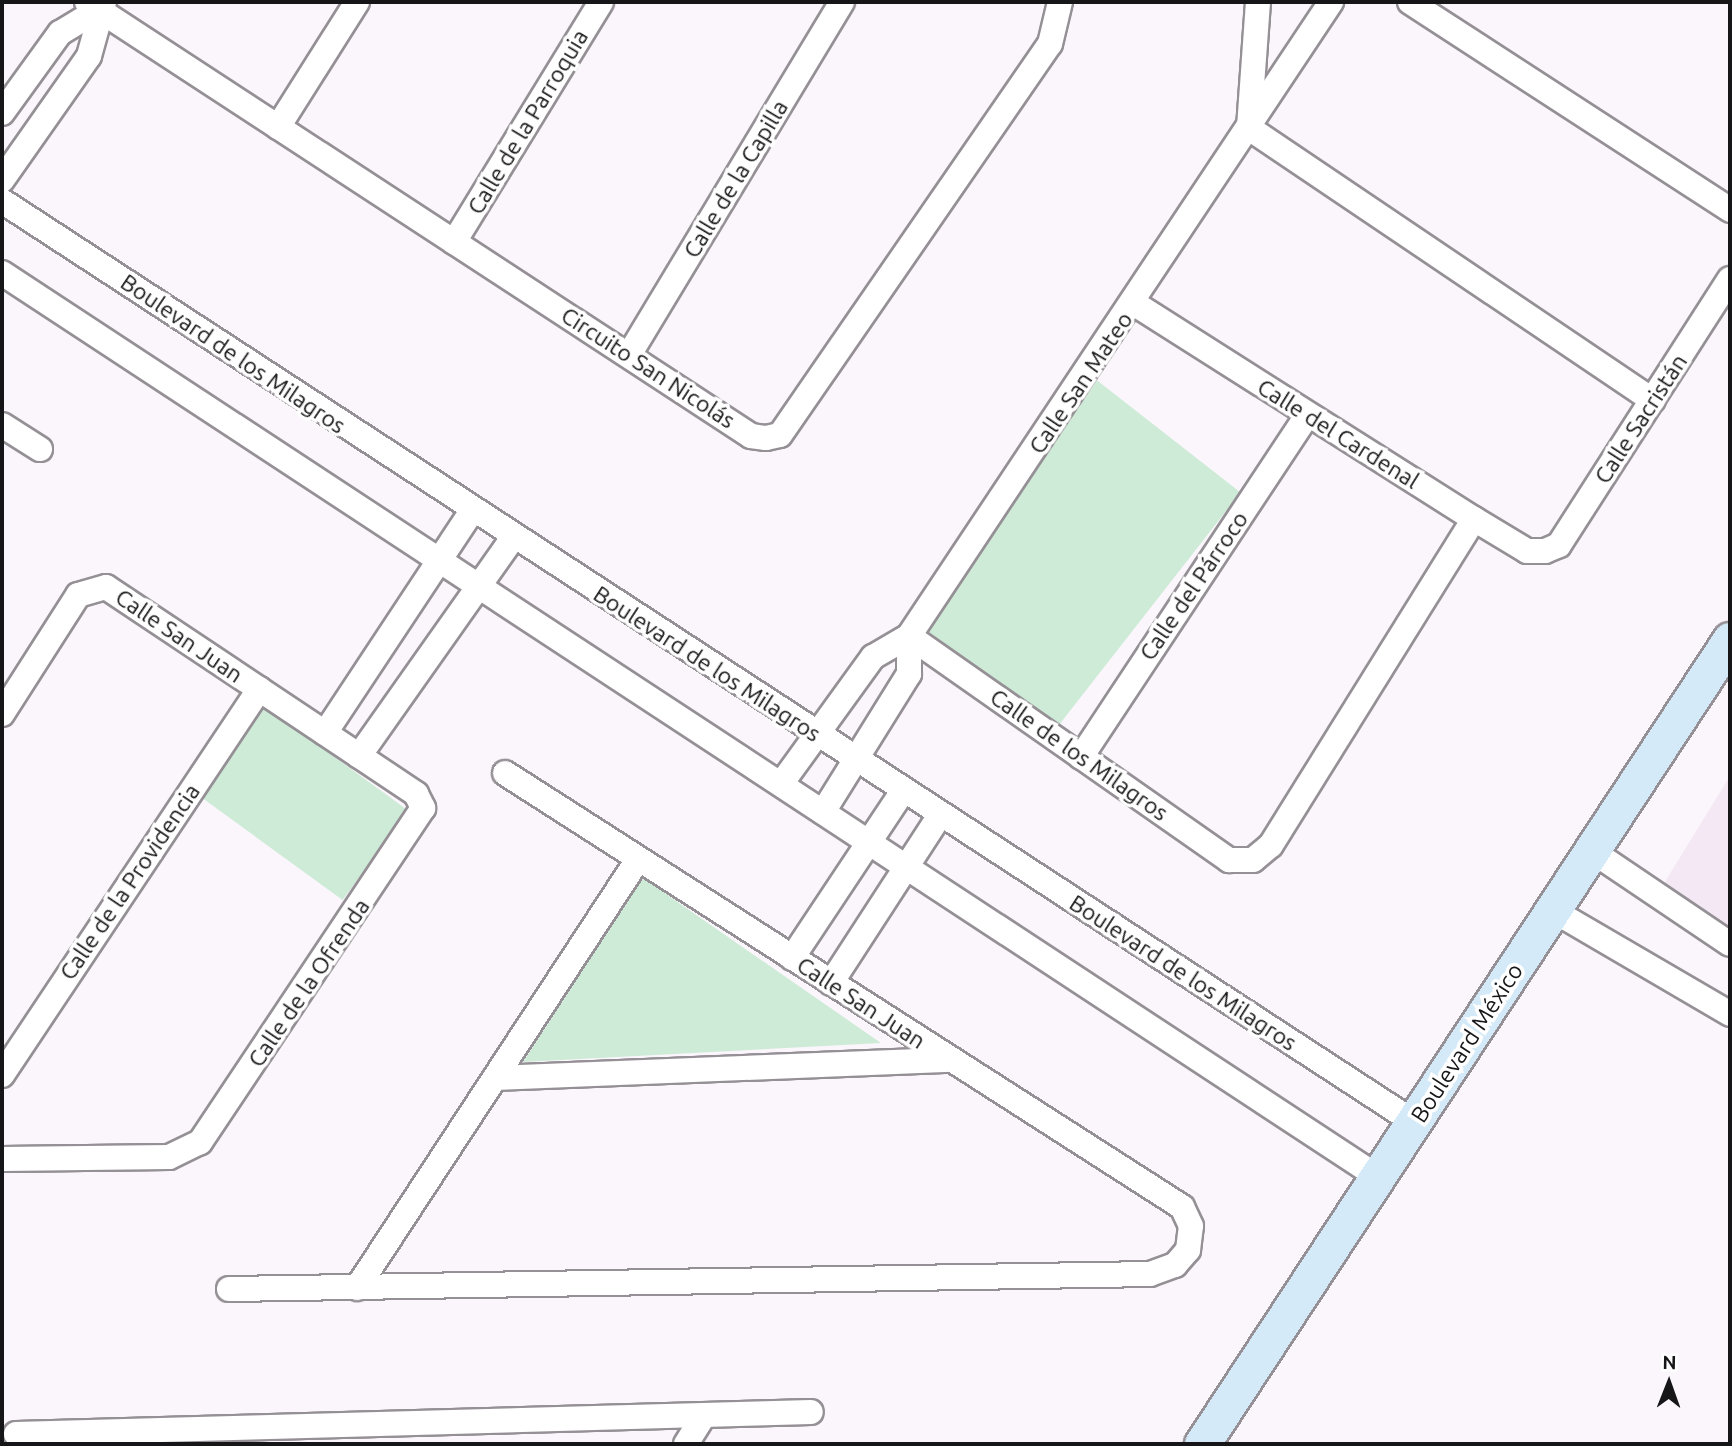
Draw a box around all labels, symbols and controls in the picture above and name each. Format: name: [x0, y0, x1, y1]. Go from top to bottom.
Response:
street label: Calle de la Parroquia: [462, 25, 594, 219]
street label: Calle de la Capilla: [678, 95, 794, 263]
street label: Boulevard de los Milagros: [115, 268, 351, 440]
street label: Circuito San Nicolás: [556, 301, 740, 435]
street label: Calle San Mateo: [1023, 307, 1139, 459]
street label: Calle Sacristán: [1589, 349, 1693, 489]
street label: Calle del Cardenal: [1252, 373, 1424, 495]
street label: Calle del Párroco: [1134, 506, 1254, 666]
street label: Boulevard de los Milagros: [588, 580, 826, 748]
street label: Calle San Juan: [110, 583, 248, 689]
street label: Calle de los Milagros: [985, 683, 1173, 827]
street label: Calle de la Providencia: [54, 779, 206, 985]
street label: Boulevard de los Milagros: [1064, 889, 1302, 1057]
street label: Calle de la Ofrenda: [242, 894, 376, 1072]
street label: Calle San Juan: [792, 951, 930, 1055]
street label: Boulevard México: [1405, 958, 1529, 1128]
north arrow: [1634, 1348, 1704, 1418]
text: N: [1662, 1351, 1677, 1373]

